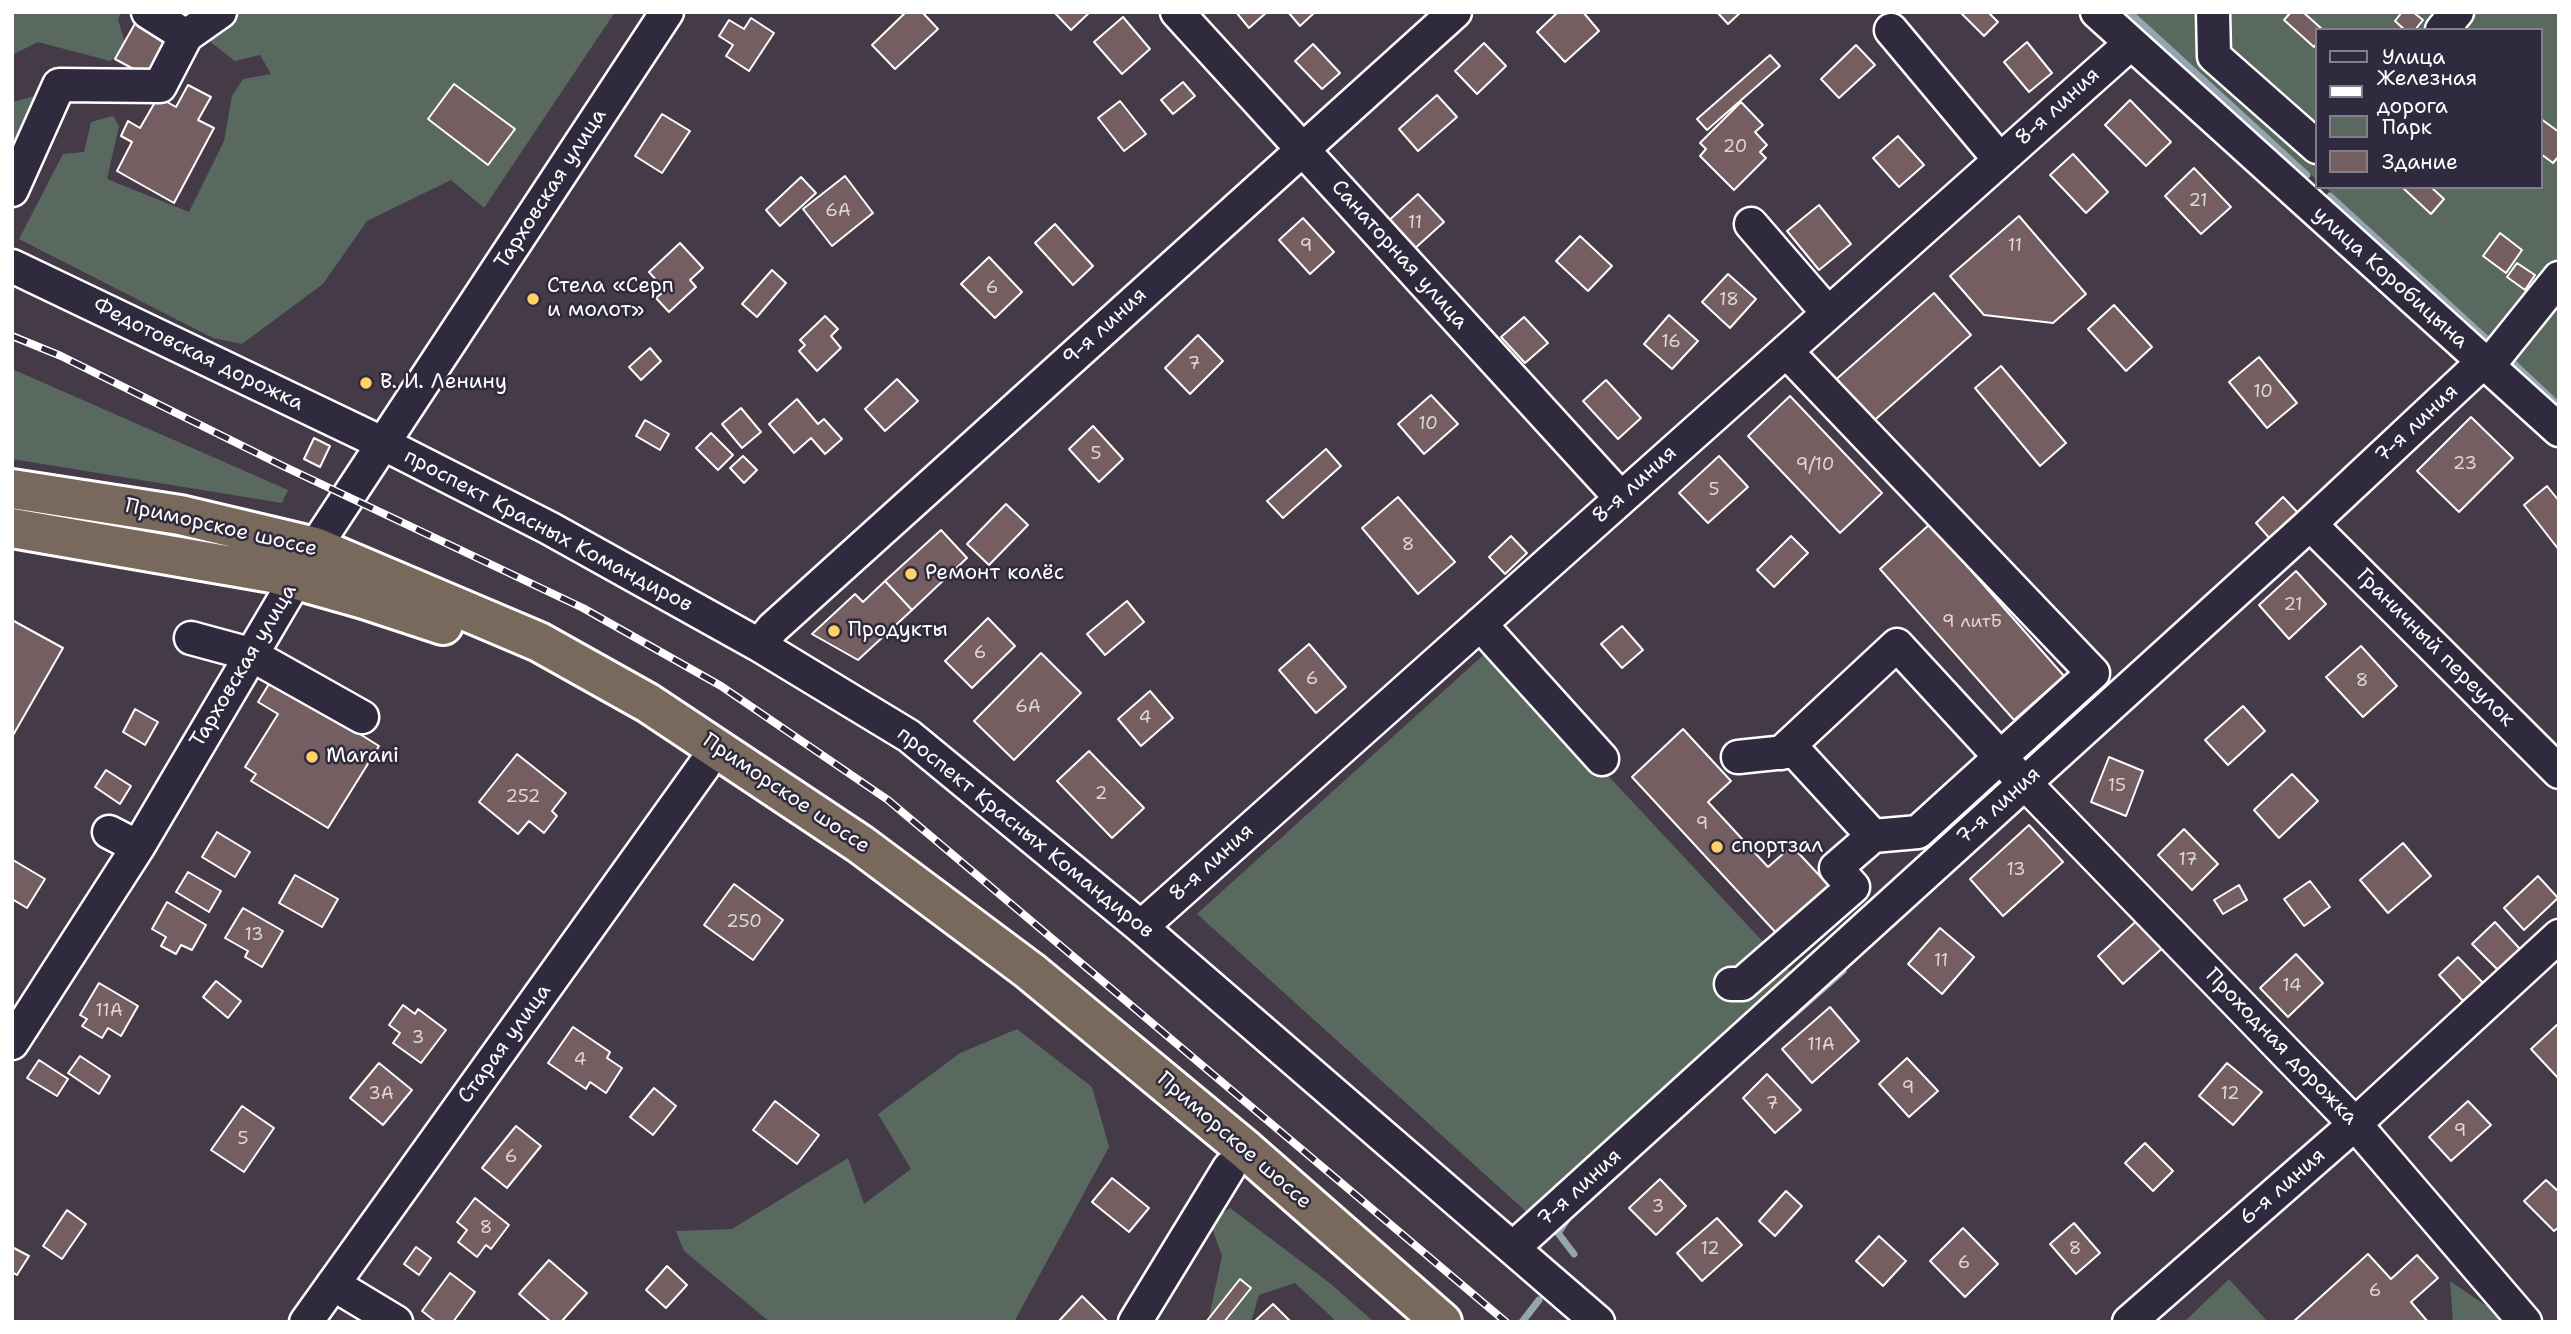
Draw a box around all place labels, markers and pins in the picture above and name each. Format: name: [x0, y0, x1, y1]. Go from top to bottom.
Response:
place label: Стела «Серп и молот»: [547, 274, 674, 324]
marker: Стела «Серп и молот»: [525, 291, 541, 307]
place label: В. И. Ленину: [380, 370, 507, 396]
marker: В. И. Ленину: [358, 375, 374, 391]
place label: Ремонт колёс: [925, 561, 1064, 587]
marker: Ремонт колёс: [903, 566, 919, 582]
place label: Продукты: [848, 618, 948, 644]
marker: Продукты: [826, 623, 842, 639]
place label: Marani: [326, 744, 399, 770]
marker: Marani: [304, 749, 320, 765]
place label: спортзал: [1731, 834, 1823, 860]
marker: спортзал: [1709, 839, 1725, 855]

